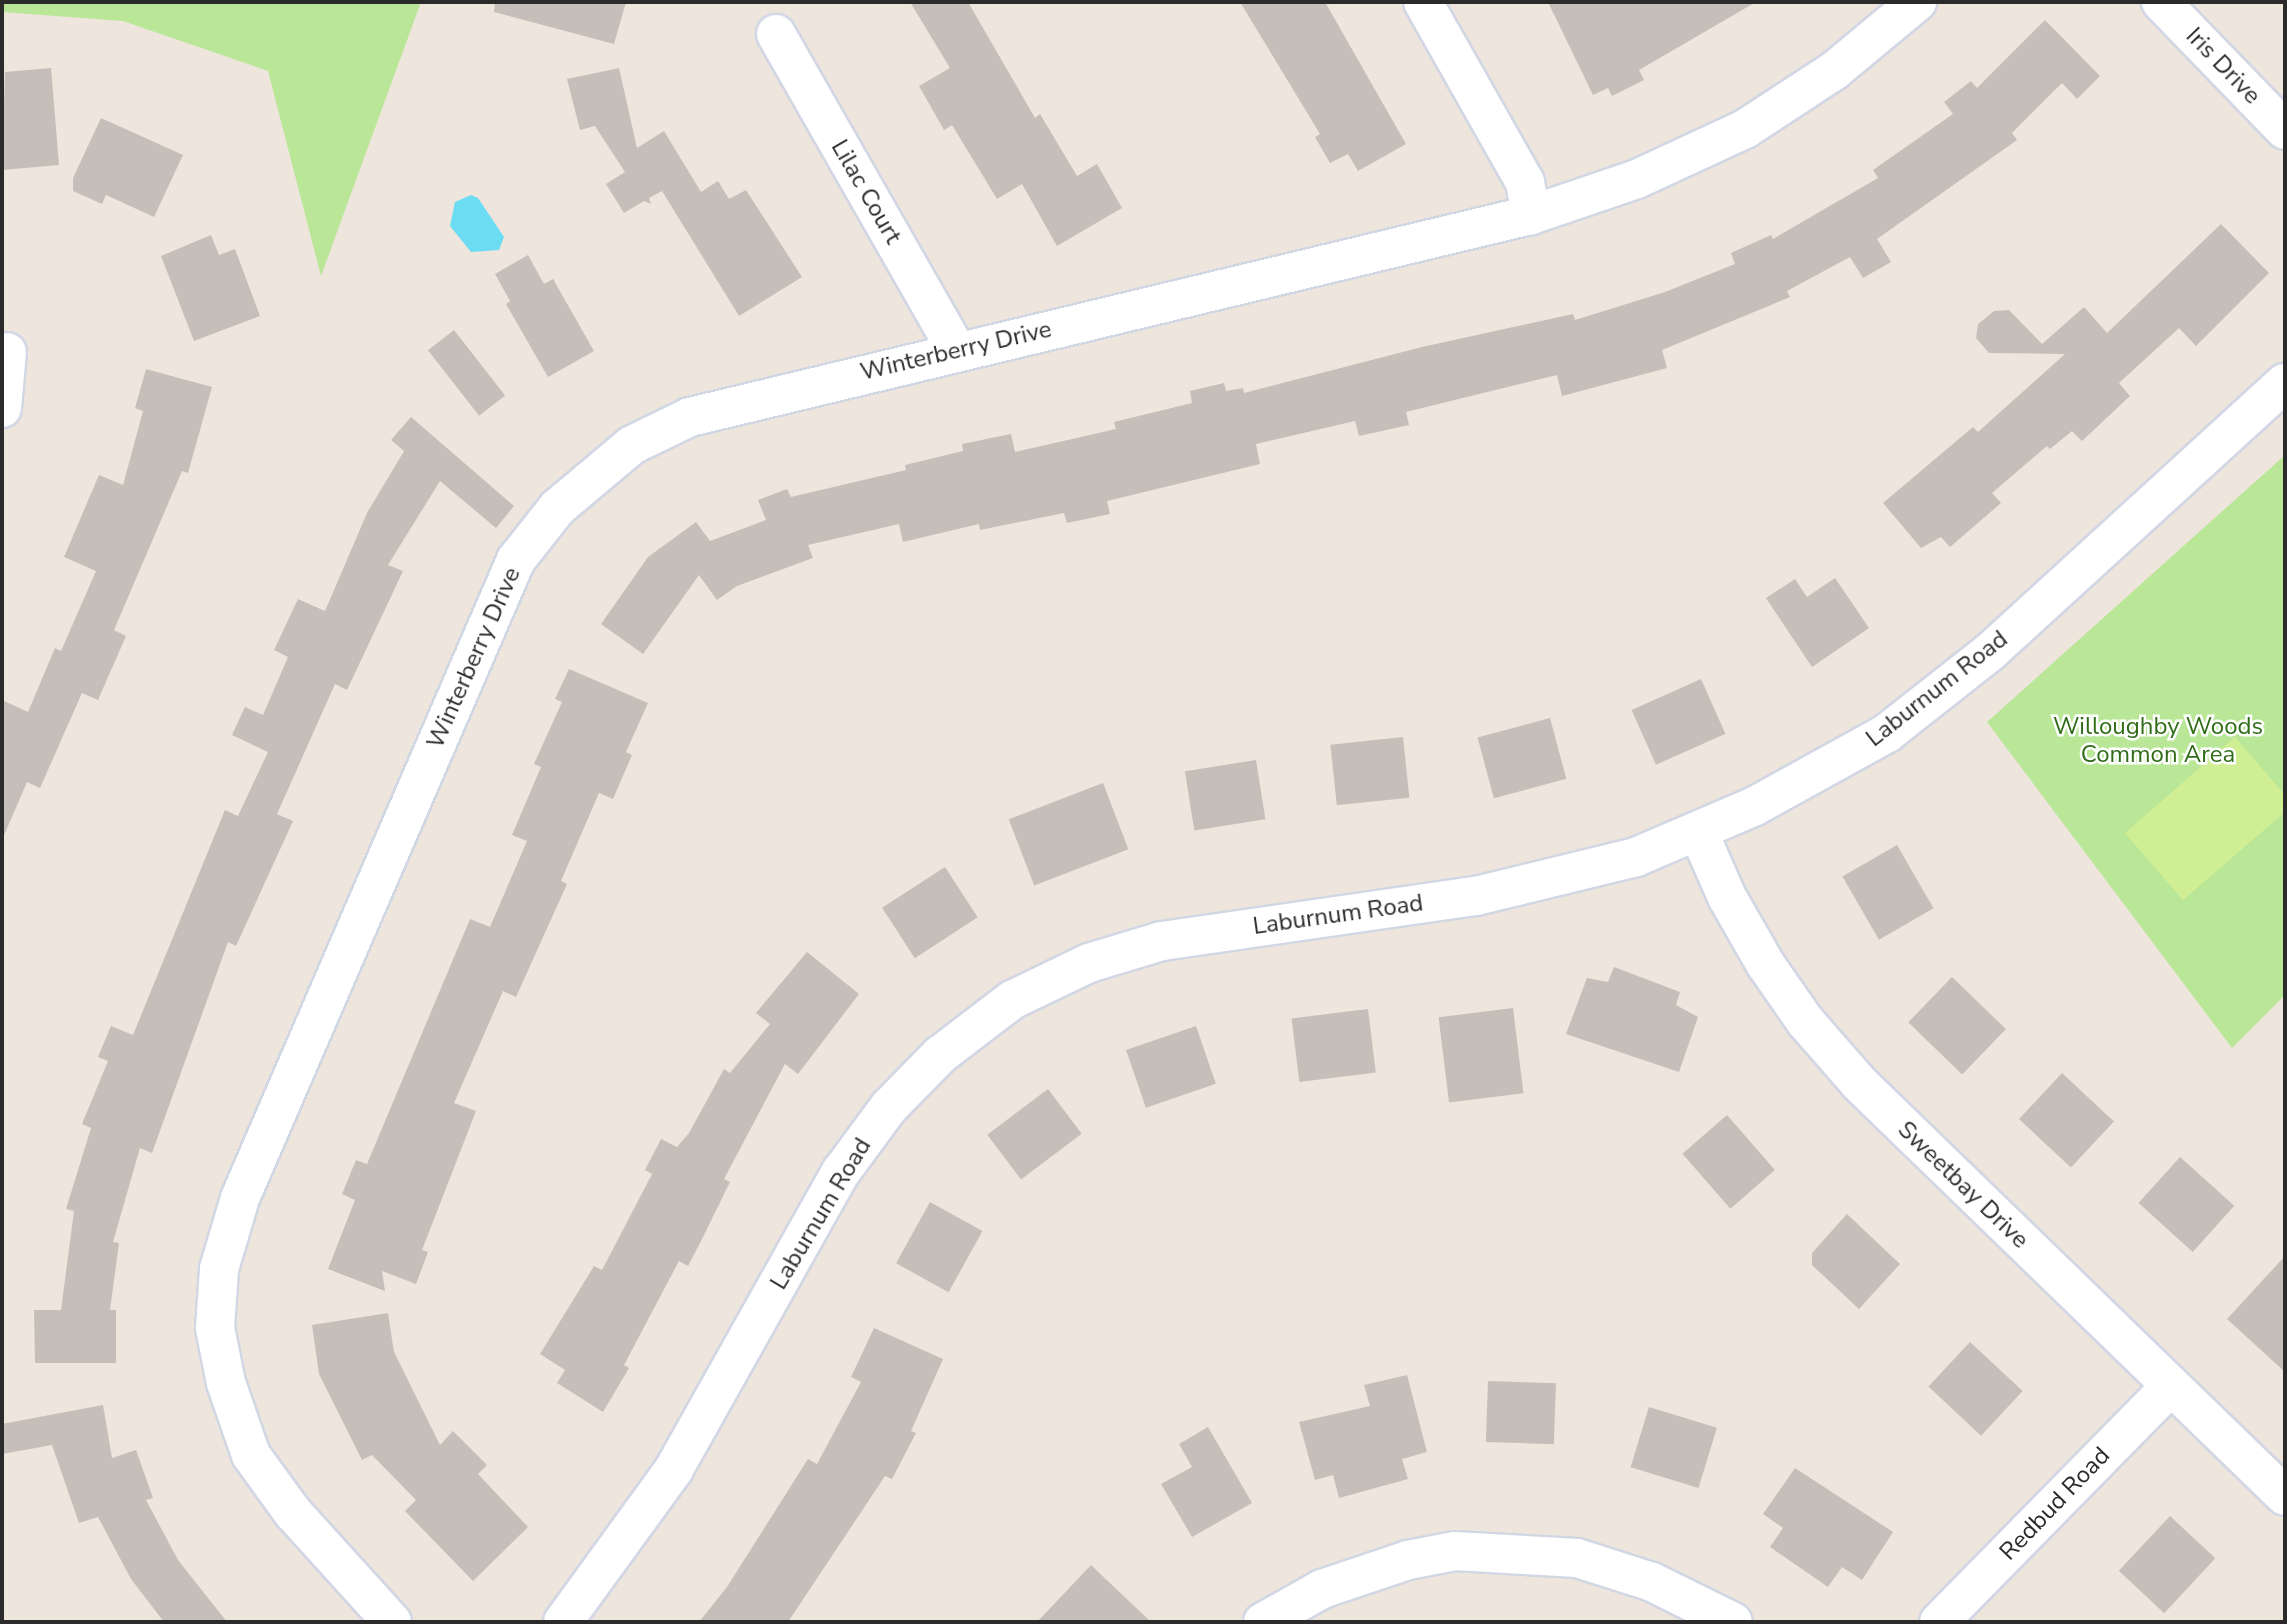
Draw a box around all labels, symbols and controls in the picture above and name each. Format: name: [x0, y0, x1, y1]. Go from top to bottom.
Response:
street label: Iris Drive: [2180, 22, 2266, 110]
street label: Lilac Court: [825, 135, 907, 249]
street label: Winterberry Drive: [858, 315, 1054, 387]
street label: Winterberry Drive: [421, 563, 527, 753]
street label: Laburnum Road: [1861, 625, 2013, 753]
park label: Willoughby Woods Common Area: [2053, 713, 2263, 769]
street label: Laburnum Road: [1251, 889, 1425, 941]
street label: Sweetbay Drive: [1892, 1115, 2034, 1255]
street label: Laburnum Road: [765, 1133, 877, 1295]
street label: Redbud Road: [1994, 1441, 2116, 1567]

